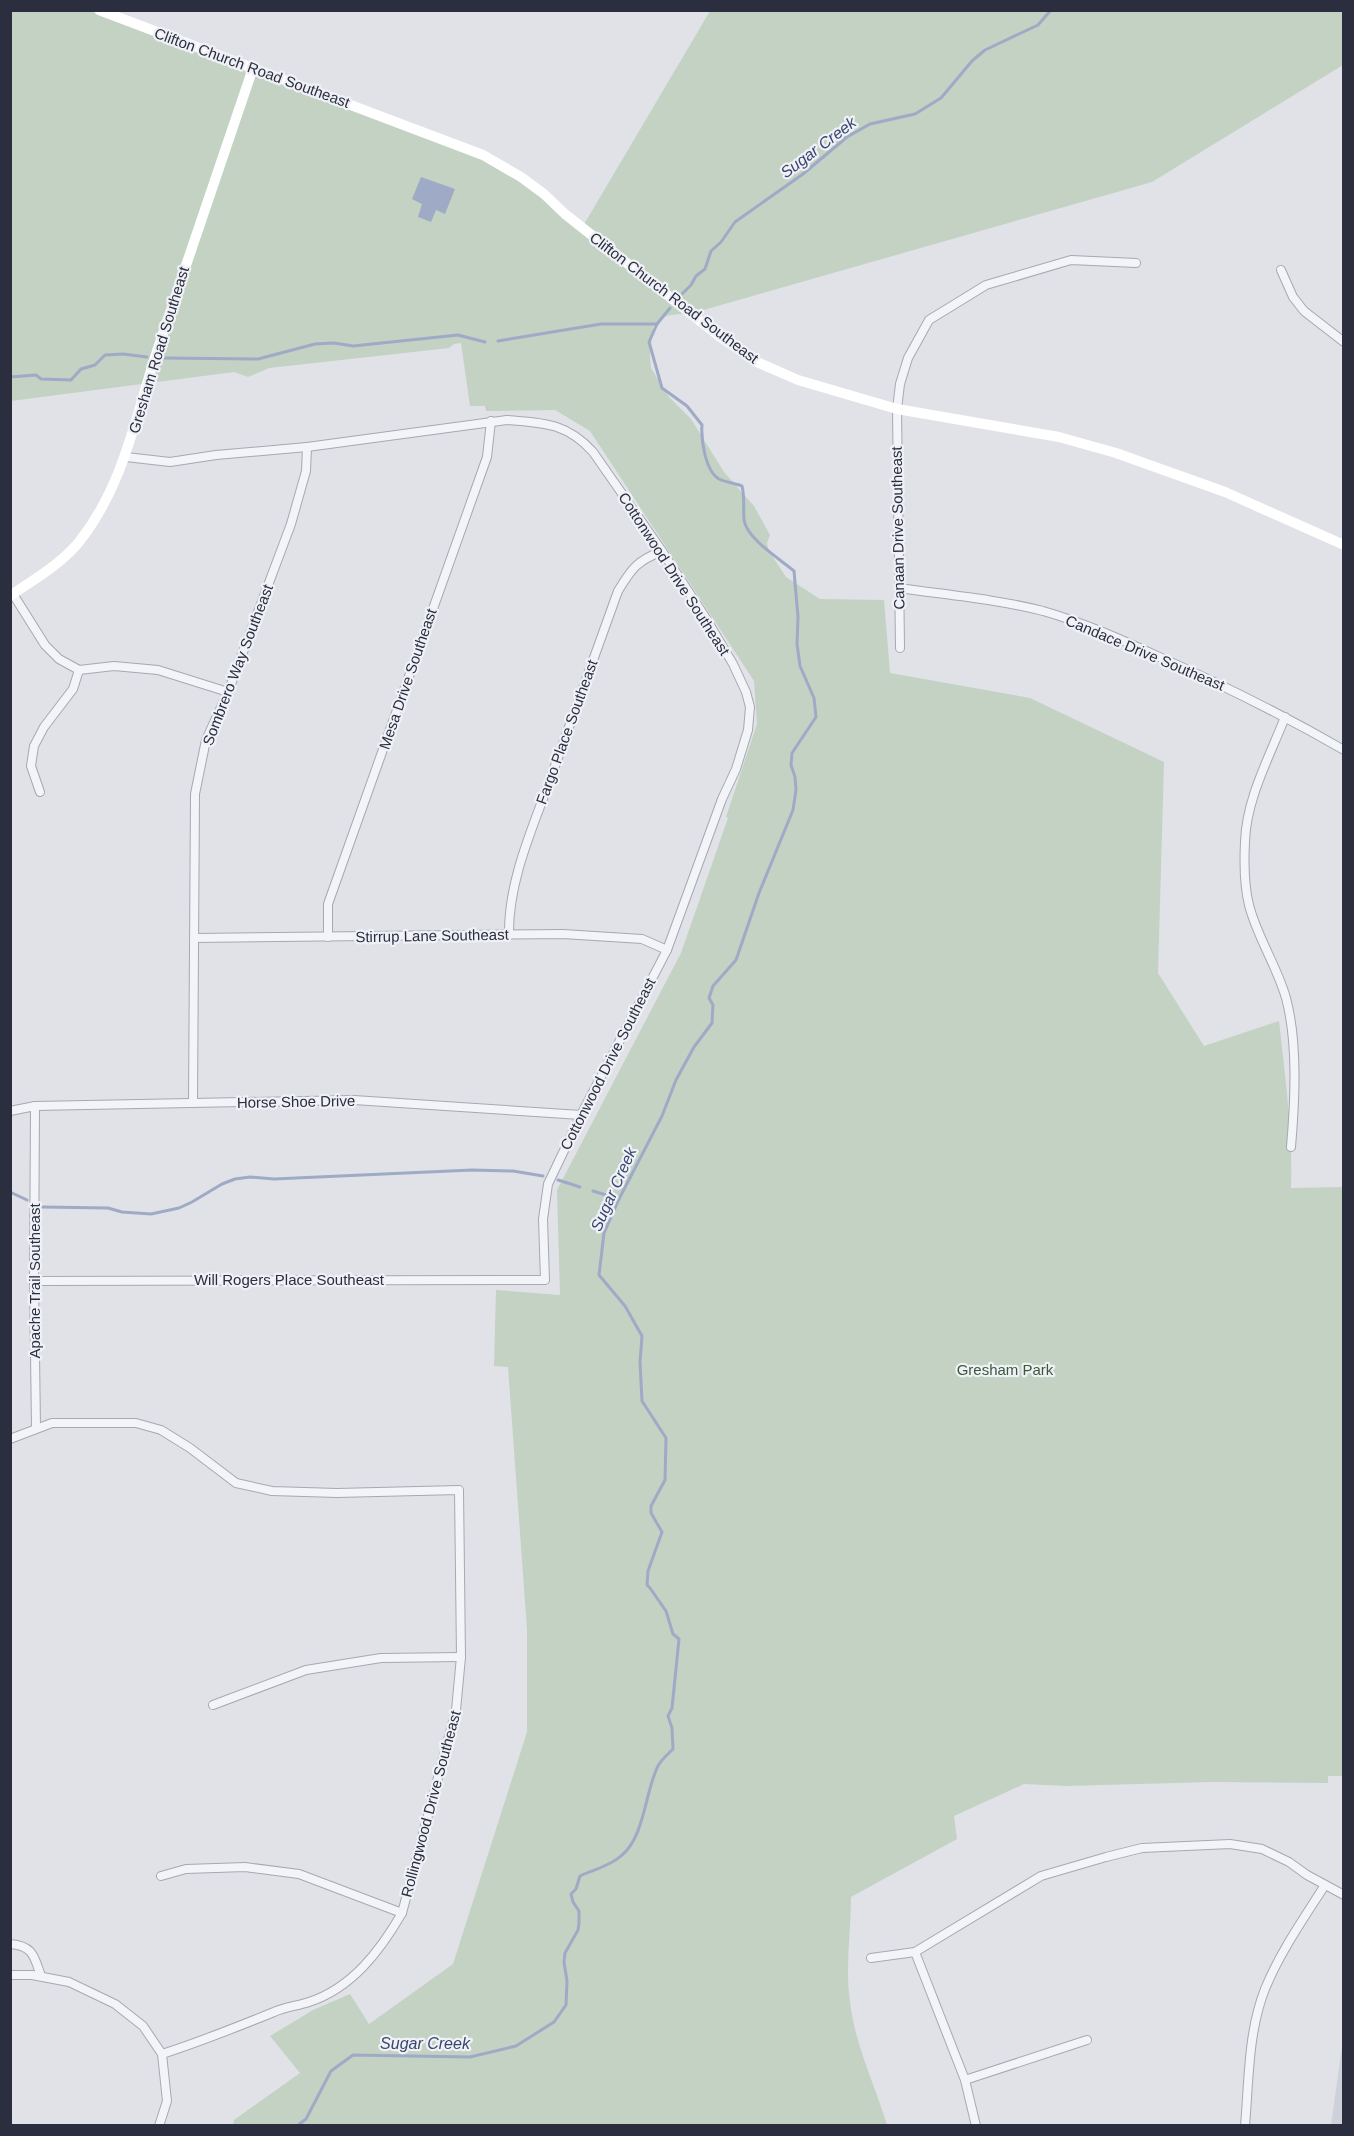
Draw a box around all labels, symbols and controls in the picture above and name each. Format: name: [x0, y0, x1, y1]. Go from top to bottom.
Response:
street label: Clifton Church Road Southeast: [152, 24, 353, 111]
water label: Sugar Creek: [777, 113, 860, 181]
street label: Clifton Church Road Southeast: [587, 229, 763, 367]
street label: Gresham Road Southeast: [125, 264, 192, 435]
street label: Canaan Drive Southeast: [888, 445, 907, 610]
street label: Cottonwood Drive Southeast: [615, 489, 734, 659]
street label: Sombrero Way Southeast: [199, 581, 276, 748]
street label: Mesa Drive Southeast: [375, 606, 440, 751]
street label: Candace Drive Southeast: [1063, 611, 1228, 694]
street label: Fargo Place Southeast: [532, 656, 601, 806]
street label: Stirrup Lane Southeast: [355, 926, 510, 945]
street label: Cottonwood Drive Southeast: [557, 974, 659, 1153]
street label: Horse Shoe Drive: [237, 1092, 355, 1111]
water label: Sugar Creek: [587, 1144, 640, 1234]
street label: Apache Trail Southeast: [26, 1203, 43, 1359]
street label: Will Rogers Place Southeast: [194, 1271, 385, 1288]
park label: Gresham Park: [957, 1361, 1054, 1378]
street label: Rollingwood Drive Southeast: [397, 1708, 464, 1899]
water label: Sugar Creek: [380, 2035, 471, 2052]

